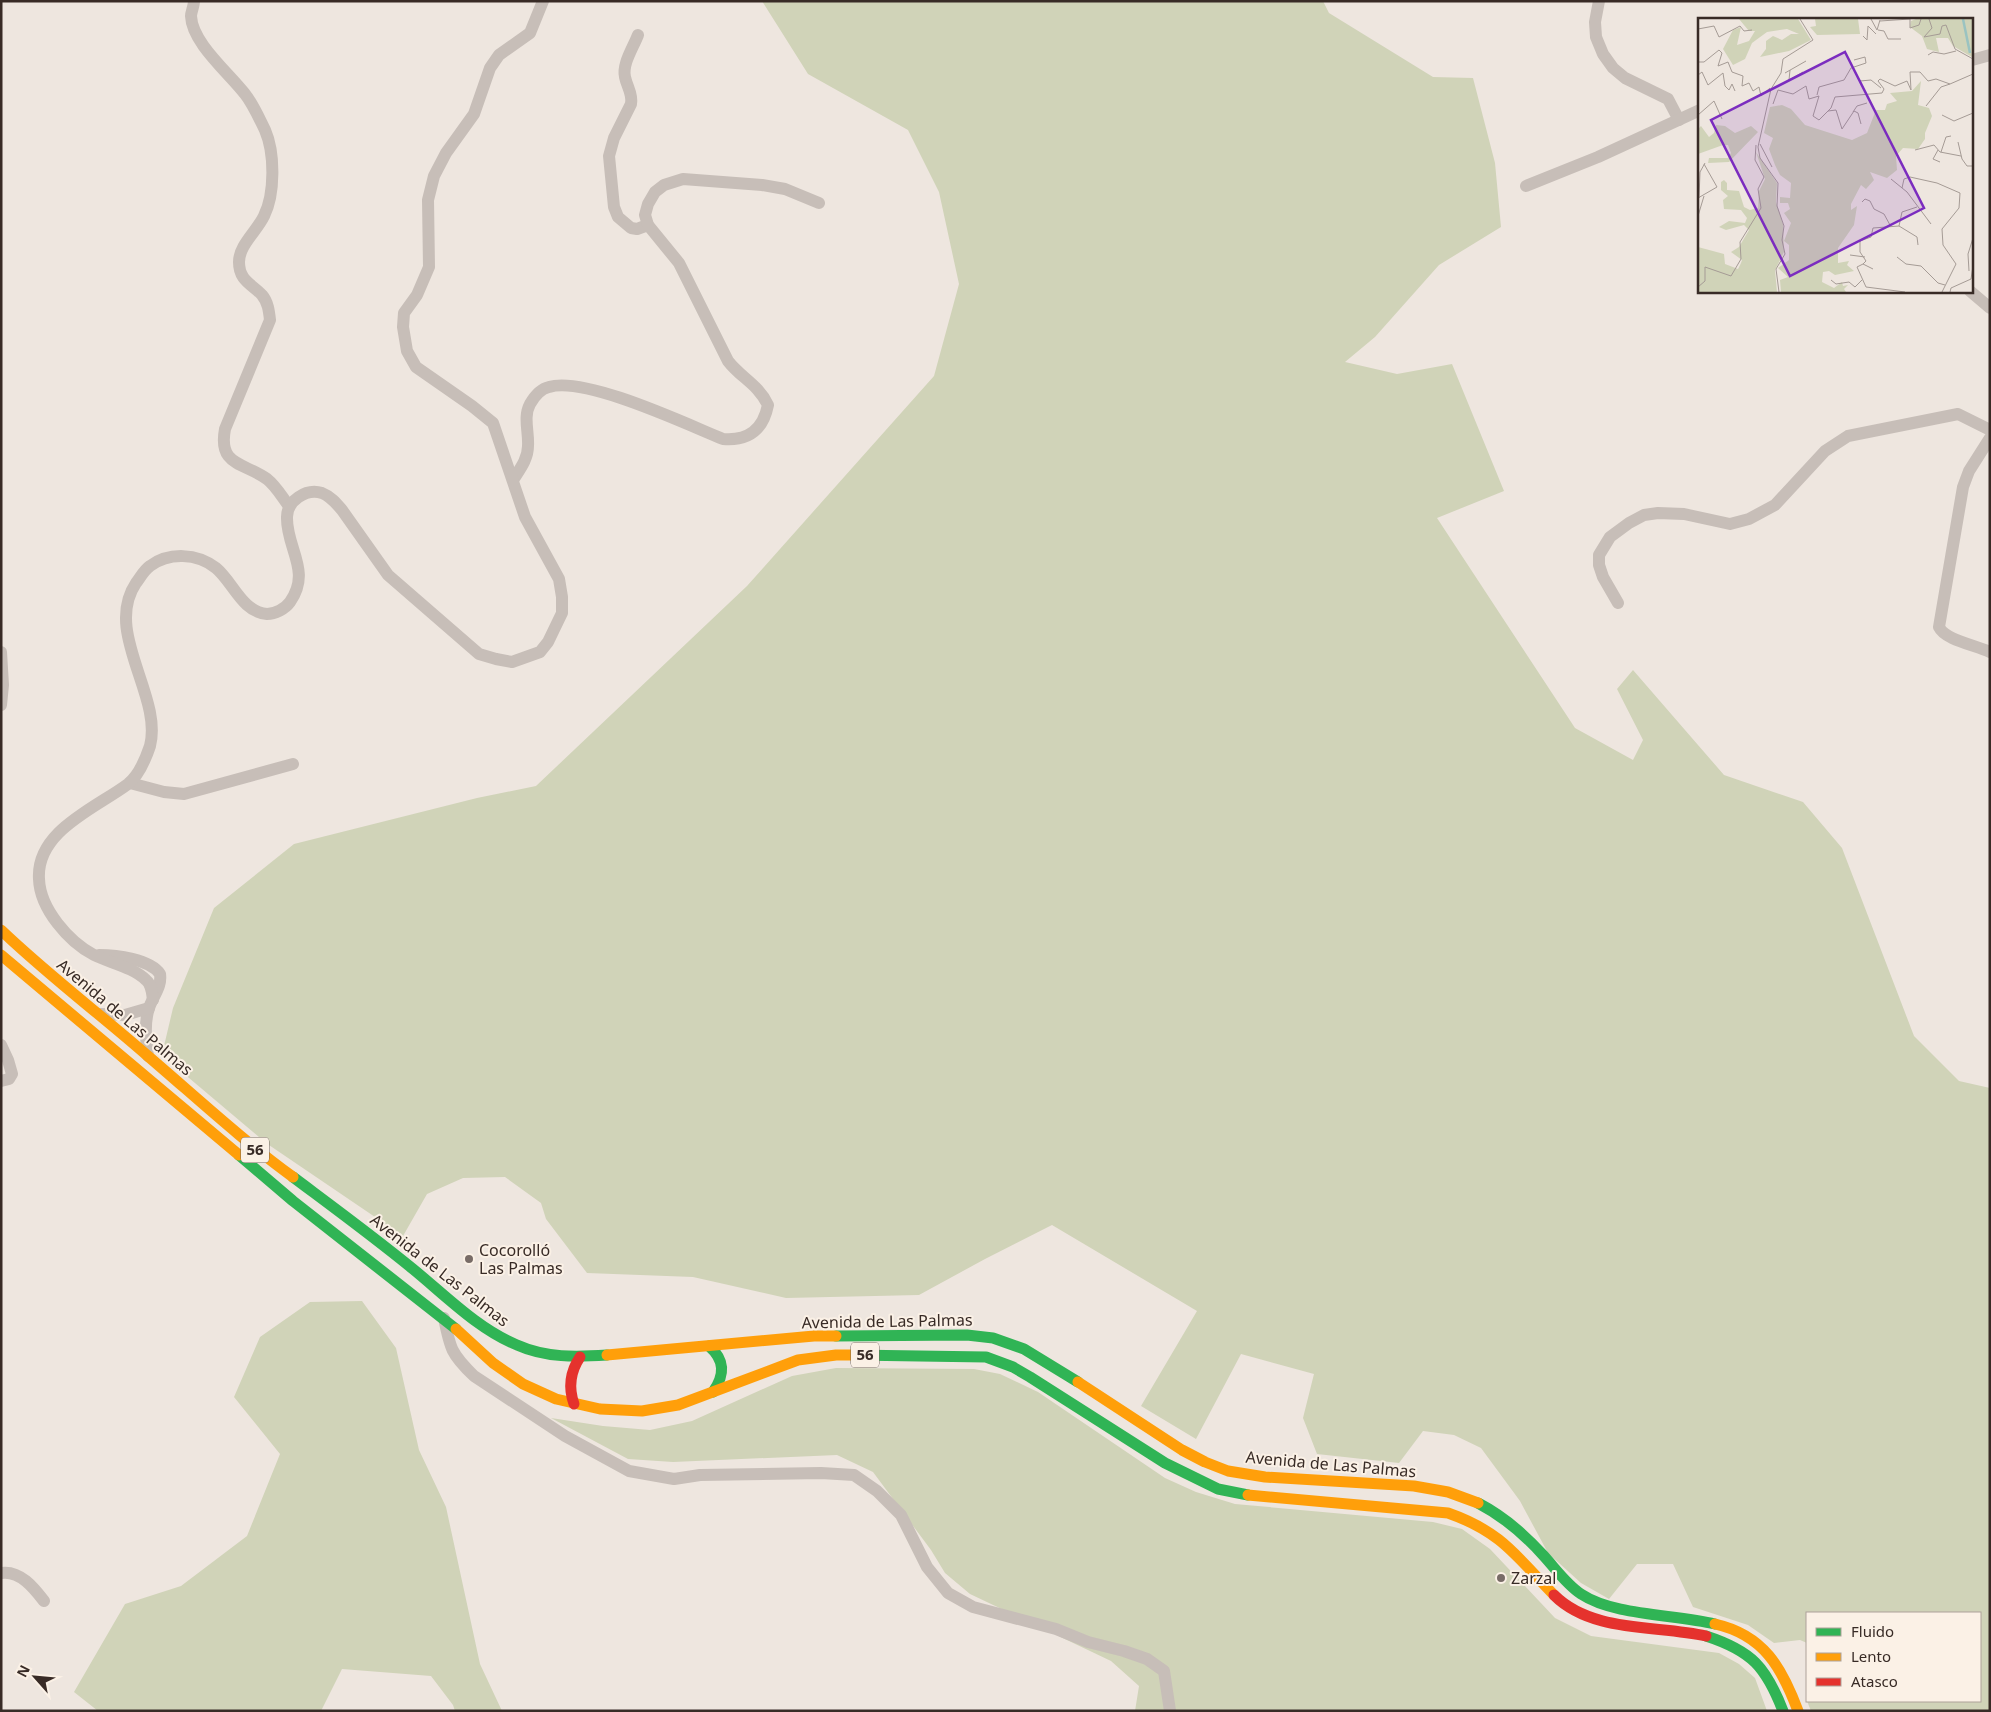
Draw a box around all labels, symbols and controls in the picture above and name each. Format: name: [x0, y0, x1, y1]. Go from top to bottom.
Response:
inset map: [1698, 18, 1974, 292]
street label: Avenida de Las Palmas: [52, 954, 198, 1080]
road number: 56: [241, 1138, 269, 1162]
street label: Avenida de Las Palmas: [366, 1209, 514, 1331]
place label: Cocorolló Las Palmas: [479, 1239, 563, 1279]
marker: Cocorolló Las Palmas: [463, 1253, 475, 1265]
street label: Avenida de Las Palmas: [801, 1309, 973, 1333]
road number: 56: [851, 1342, 879, 1368]
street label: Avenida de Las Palmas: [1245, 1446, 1417, 1482]
place label: Zarzal: [1511, 1567, 1556, 1589]
marker: Zarzal: [1495, 1572, 1507, 1584]
legend: [1806, 1612, 1981, 1702]
text: Fluido: [1851, 1621, 1894, 1641]
text: Lento: [1851, 1646, 1891, 1666]
north arrow: [10, 1652, 60, 1702]
text: N: [12, 1661, 34, 1680]
text: Atasco: [1851, 1671, 1898, 1691]

